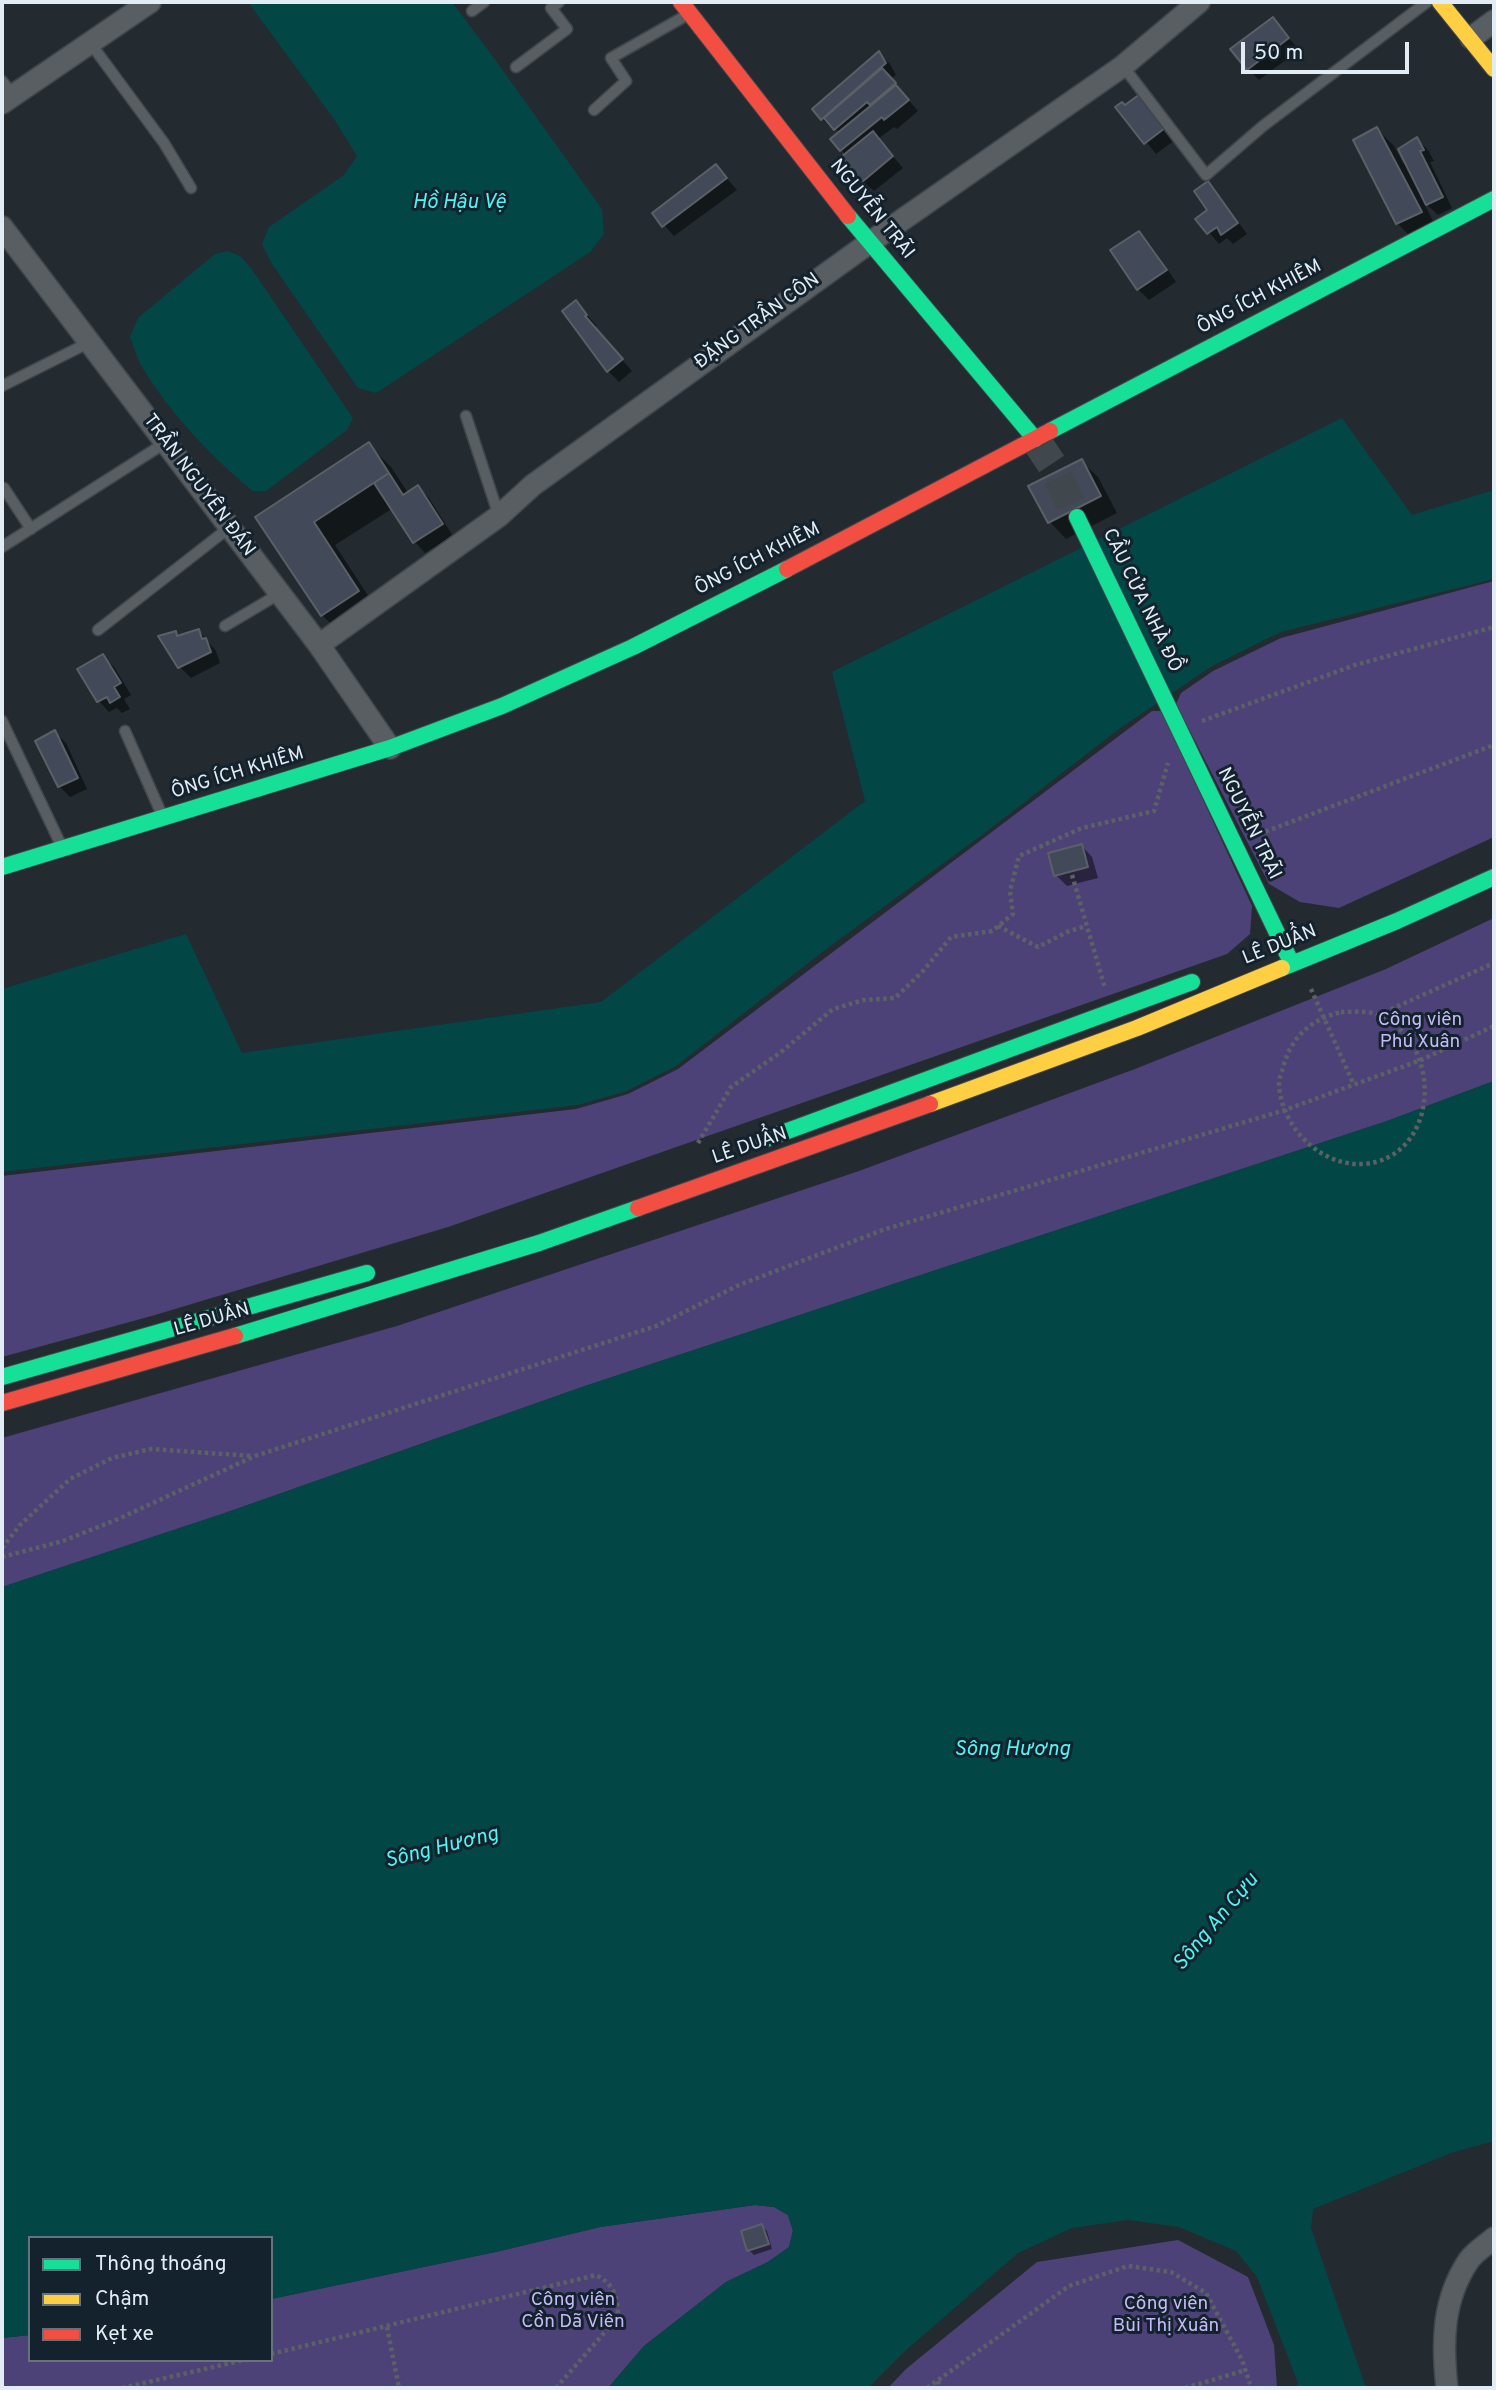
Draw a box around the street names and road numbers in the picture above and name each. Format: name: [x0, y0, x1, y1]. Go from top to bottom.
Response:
street label: NGUYỄN TRÃI: [824, 156, 918, 264]
street label: ÔNG ÍCH KHIÊM: [1194, 256, 1326, 340]
street label: ĐẶNG TRẦN CÔN: [691, 269, 825, 375]
street label: TRẦN NGUYÊN ĐÁN: [137, 410, 259, 562]
street label: ÔNG ÍCH KHIÊM: [692, 519, 824, 601]
street label: CẦU CỬA NHÀ ĐỒ: [1096, 525, 1186, 677]
street label: ÔNG ÍCH KHIÊM: [169, 743, 307, 805]
street label: NGUYỄN TRÃI: [1211, 764, 1285, 884]
street label: LÊ DUẨN: [1240, 921, 1320, 971]
street label: LÊ DUẨN: [710, 1124, 790, 1170]
street label: LÊ DUẨN: [171, 1299, 253, 1343]

